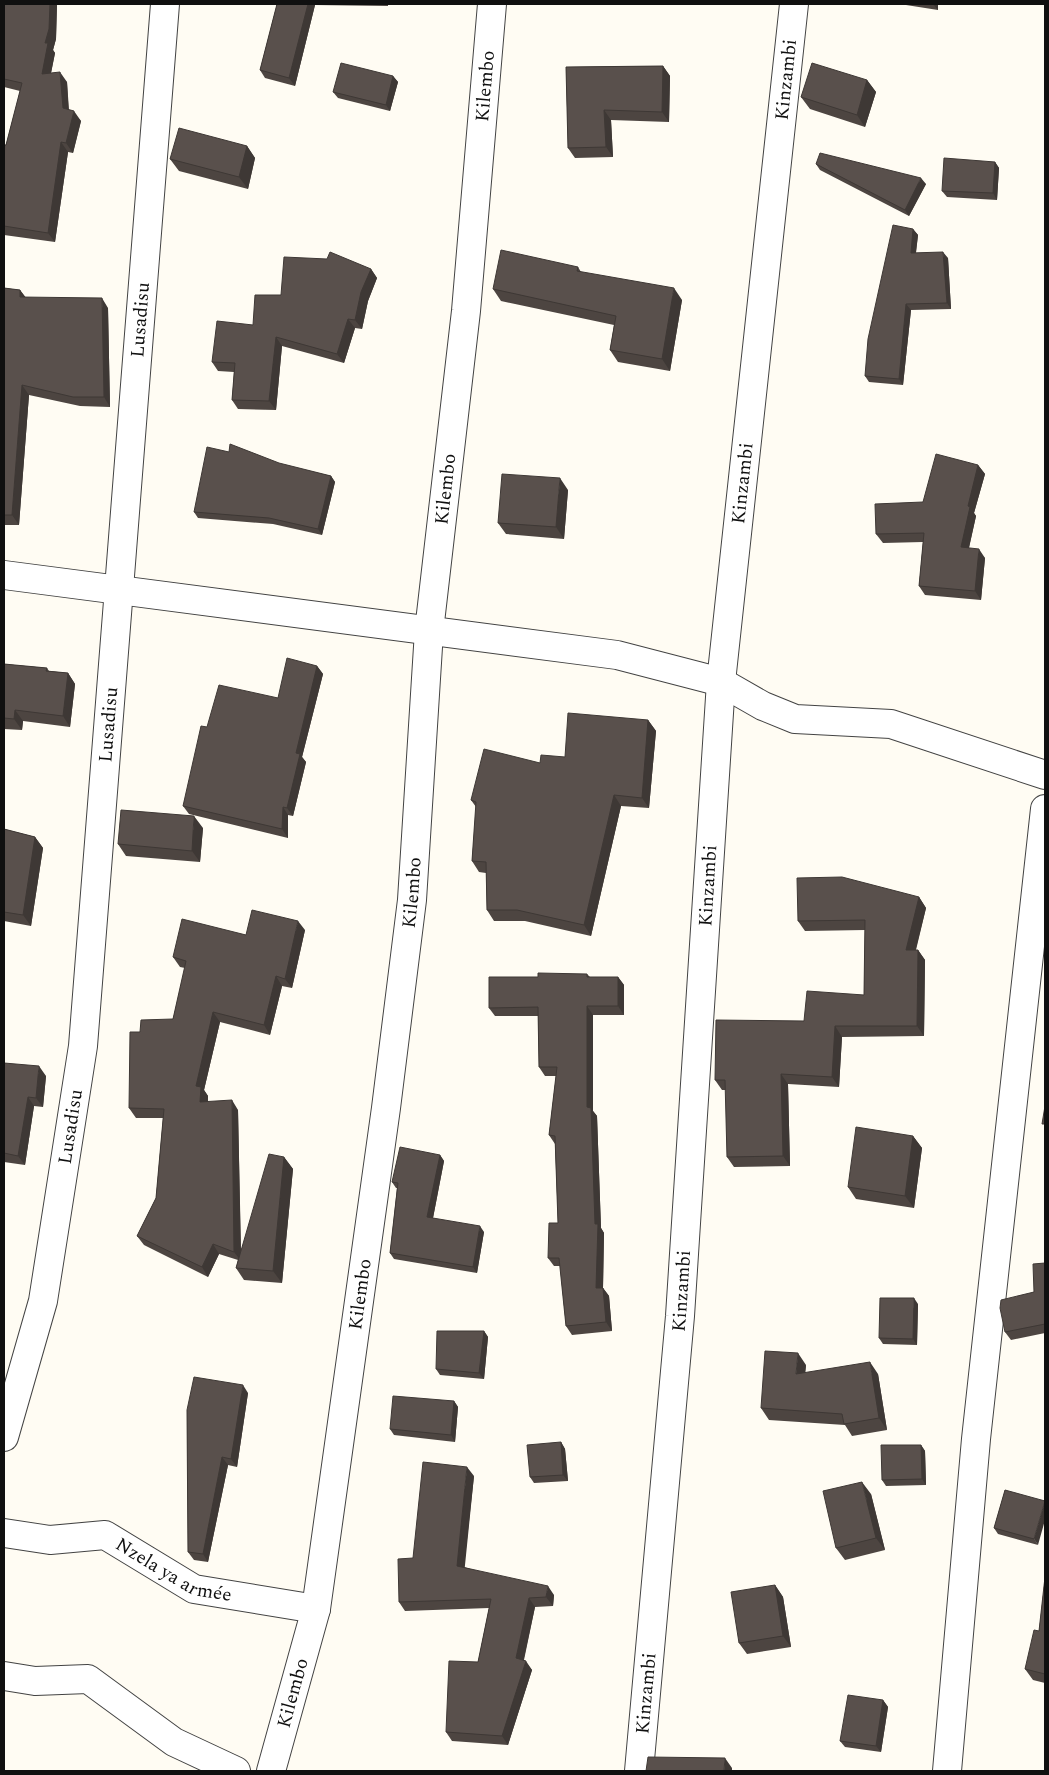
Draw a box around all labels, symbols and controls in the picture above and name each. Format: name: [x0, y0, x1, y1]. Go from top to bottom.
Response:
street label: Kinzambi: [767, 38, 805, 122]
street label: Kilembo: [468, 49, 503, 123]
street label: Lusadisu: [123, 281, 158, 359]
street label: Kinzambi: [724, 441, 761, 525]
street label: Kilembo: [427, 452, 464, 526]
street label: Lusadisu: [91, 685, 126, 763]
street label: Kinzambi: [691, 844, 725, 927]
street label: Kilembo: [394, 856, 429, 930]
street label: Lusadisu: [50, 1087, 91, 1166]
street label: Kinzambi: [664, 1249, 699, 1333]
street label: Kilembo: [341, 1257, 379, 1332]
street label: Nzela ya armée: [110, 1530, 234, 1609]
street label: Kinzambi: [628, 1651, 664, 1735]
street label: Kilembo: [269, 1655, 316, 1731]

